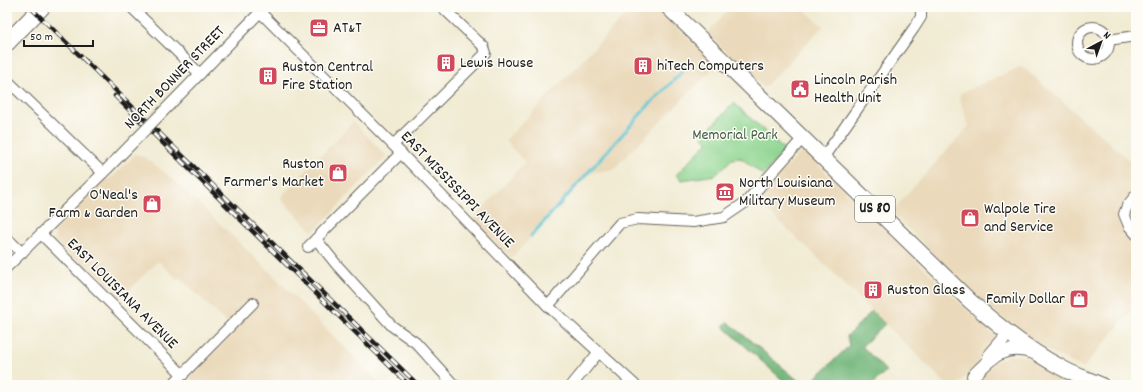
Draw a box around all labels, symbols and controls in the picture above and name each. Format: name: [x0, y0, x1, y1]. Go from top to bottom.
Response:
office icon: AT&T: [308, 17, 330, 39]
place label: AT&T: [333, 17, 362, 40]
street label: NORTH BONNER STREET: [119, 20, 231, 135]
scale bar: [24, 22, 93, 48]
north arrow: [1081, 22, 1121, 62]
text: N: [1099, 28, 1114, 44]
text: 50 m: [30, 29, 53, 46]
building icon: Lewis House: [435, 52, 457, 74]
place label: Lewis House: [460, 52, 533, 75]
building icon: hiTech Computers: [632, 55, 654, 77]
place label: hiTech Computers: [657, 55, 764, 78]
place label: Ruston Central Fire Station: [282, 56, 373, 97]
building icon: Ruston Central Fire Station: [257, 65, 279, 87]
place label: Lincoln Parish Health Unit: [814, 69, 897, 110]
public building icon: Lincoln Parish Health Unit: [789, 78, 811, 100]
park label: Memorial Park: [692, 124, 778, 147]
street label: EAST MISSISSIPPI AVENUE: [395, 126, 520, 254]
place label: Ruston Farmer's Market: [224, 153, 324, 194]
shop icon: Ruston Farmer's Market: [327, 162, 349, 184]
place label: North Louisiana Military Museum: [739, 172, 835, 213]
museum icon: North Louisiana Military Museum: [714, 181, 736, 203]
place label: O'Neal's Farm & Garden: [49, 184, 138, 225]
shop icon: O'Neal's Farm & Garden: [141, 193, 163, 215]
road number: US 80: [855, 196, 895, 222]
place label: Walpole Tire and Service: [984, 198, 1056, 239]
shop icon: Walpole Tire and Service: [959, 207, 981, 229]
street label: EAST LOUISIANA AVENUE: [61, 233, 183, 355]
building icon: Ruston Glass: [862, 279, 884, 301]
place label: Ruston Glass: [887, 279, 966, 302]
place label: Family Dollar: [986, 288, 1065, 311]
shop icon: Family Dollar: [1068, 288, 1090, 310]

